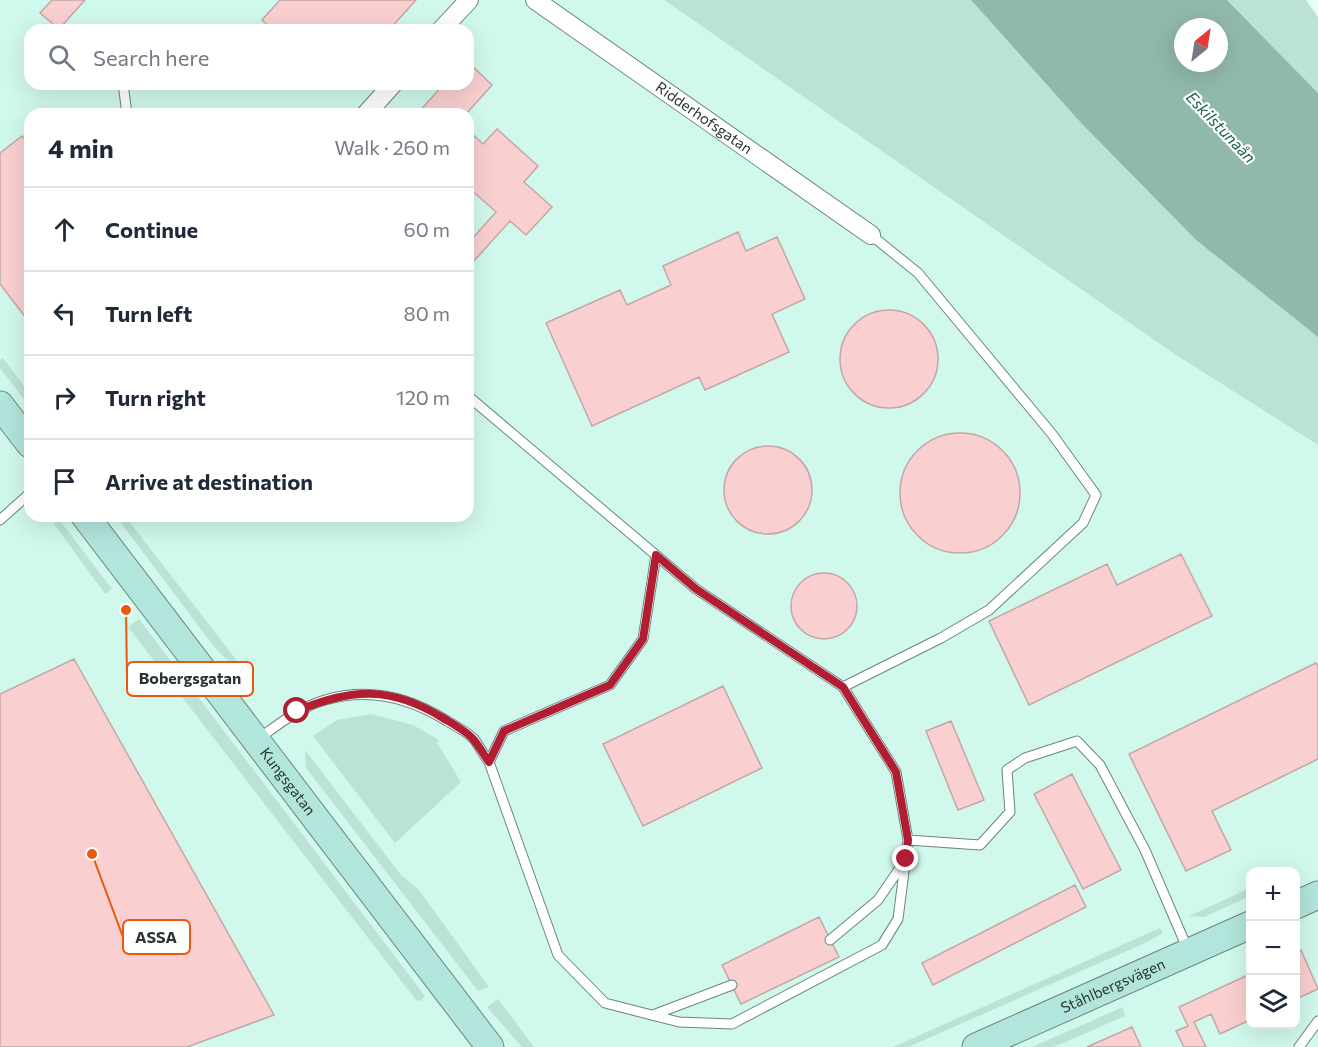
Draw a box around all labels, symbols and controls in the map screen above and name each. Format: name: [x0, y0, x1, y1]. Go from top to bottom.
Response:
north arrow: [1174, 18, 1228, 72]
search box: [24, 24, 474, 90]
icon: search: [45, 41, 78, 74]
text: Search here: [93, 44, 209, 71]
street label: Ridderhofsgatan: [653, 77, 756, 157]
water label: Eskilstunaån: [1183, 87, 1260, 166]
text: 4 min: [48, 132, 114, 163]
text: Walk · 260 m: [334, 135, 450, 159]
icon: ahead: [48, 213, 81, 246]
text: Continue: [105, 216, 198, 243]
text: 60 m: [404, 217, 450, 241]
icon: left: [48, 297, 81, 330]
text: Turn left: [105, 300, 192, 327]
text: 80 m: [404, 301, 450, 325]
icon: right: [48, 381, 81, 414]
text: Turn right: [105, 384, 206, 411]
text: 120 m: [396, 385, 450, 409]
icon: arrive: [48, 465, 81, 498]
text: Arrive at destination: [105, 468, 313, 495]
callout: Bobergsgatan: [127, 662, 253, 696]
text: Bobergsgatan: [139, 668, 241, 687]
route start: [283, 697, 309, 723]
street label: Kungsgatan: [257, 744, 320, 818]
route end: [892, 845, 918, 871]
map controls: [1246, 867, 1300, 1029]
button: +: [1246, 867, 1300, 921]
callout: ASSA: [123, 920, 190, 954]
button: −: [1246, 921, 1300, 975]
text: ASSA: [135, 927, 178, 946]
street label: Ståhlbergsvägen: [1058, 954, 1168, 1016]
button: layers: [1246, 975, 1300, 1029]

